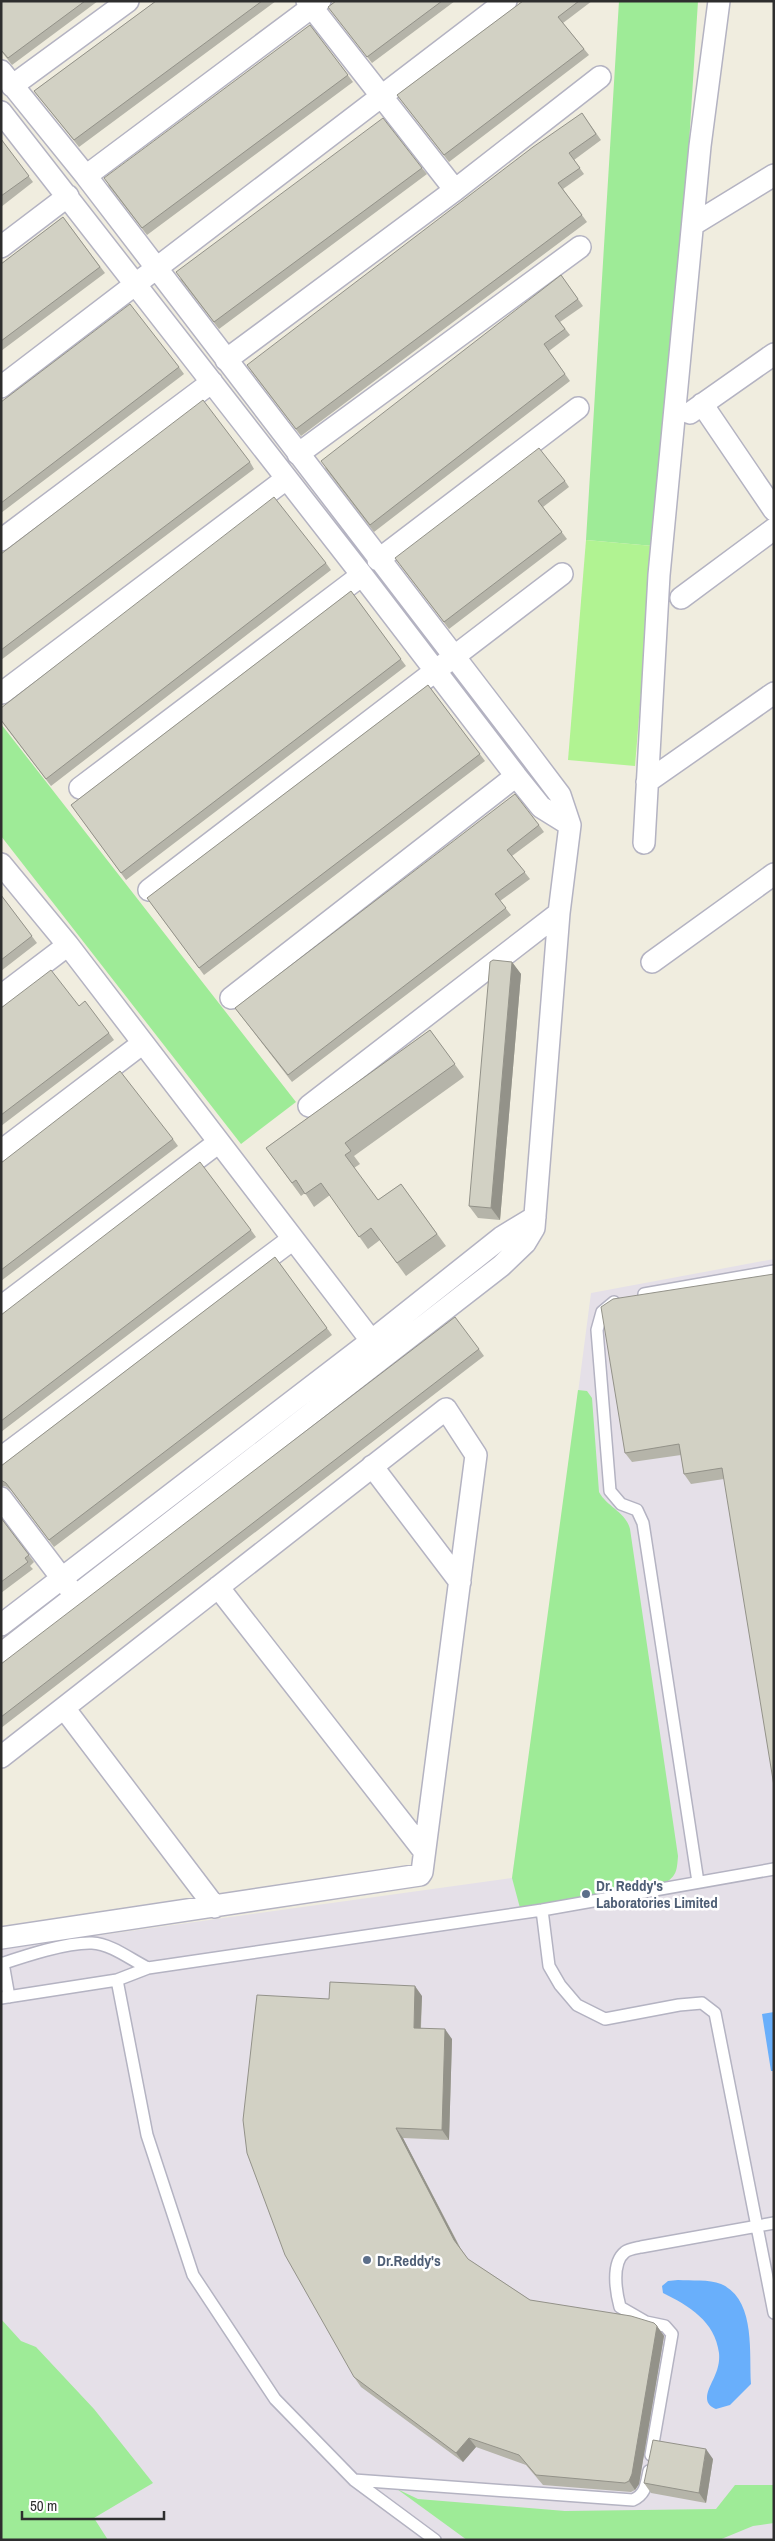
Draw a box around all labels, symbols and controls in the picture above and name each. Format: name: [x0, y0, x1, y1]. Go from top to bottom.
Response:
place label: Dr. Reddy's Laboratories Limited: [596, 1875, 718, 1913]
marker: Dr. Reddy's Laboratories Limited: [580, 1888, 592, 1900]
place label: Dr.Reddy's: [377, 2250, 441, 2271]
marker: Dr.Reddy's: [361, 2254, 373, 2266]
scale bar: [22, 2488, 165, 2520]
text: 50 m: [30, 2495, 57, 2516]

